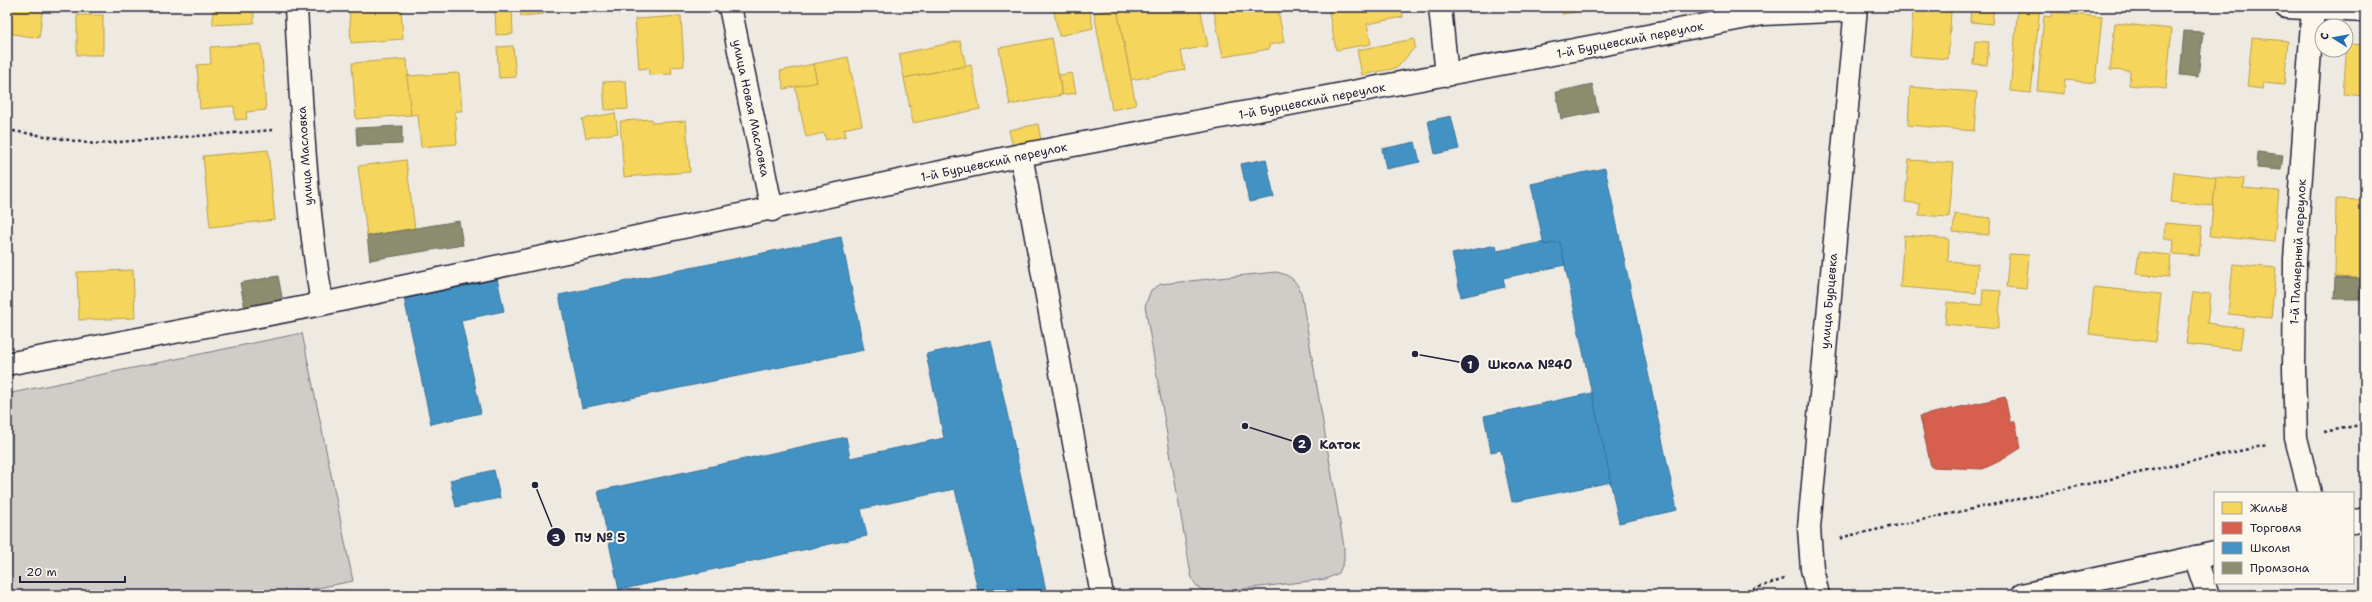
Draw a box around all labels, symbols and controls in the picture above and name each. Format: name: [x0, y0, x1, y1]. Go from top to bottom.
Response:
street label: 1-й Бурцевский переулок: [1555, 18, 1705, 62]
north arrow: [2314, 18, 2354, 58]
text: С: [2317, 31, 2333, 41]
street label: улица Новая Масловка: [729, 38, 773, 179]
street label: 1-й Бурцевский переулок: [1237, 79, 1387, 123]
street label: улица Масловка: [294, 105, 316, 206]
street label: 1-й Бурцевский переулок: [919, 139, 1069, 185]
street label: 1-й Планерный переулок: [2286, 178, 2310, 325]
street label: улица Бурцевка: [1817, 252, 1841, 350]
callout: Школа №40: [1460, 352, 1581, 377]
text: Школа №40: [1488, 356, 1572, 373]
text: 1: [1467, 357, 1473, 373]
callout: Каток: [1292, 432, 1369, 457]
text: 2: [1298, 436, 1307, 452]
text: Каток: [1320, 436, 1360, 453]
legend: [2214, 492, 2354, 584]
text: Жильё: [2250, 500, 2288, 516]
text: Торговля: [2250, 520, 2302, 536]
callout: ПУ № 5: [546, 525, 633, 550]
text: ПУ № 5: [575, 529, 625, 546]
text: 3: [552, 530, 560, 546]
text: Школы: [2250, 540, 2290, 556]
scale bar: [20, 558, 125, 584]
text: Промзона: [2250, 560, 2310, 576]
text: 20 m: [26, 564, 57, 580]

